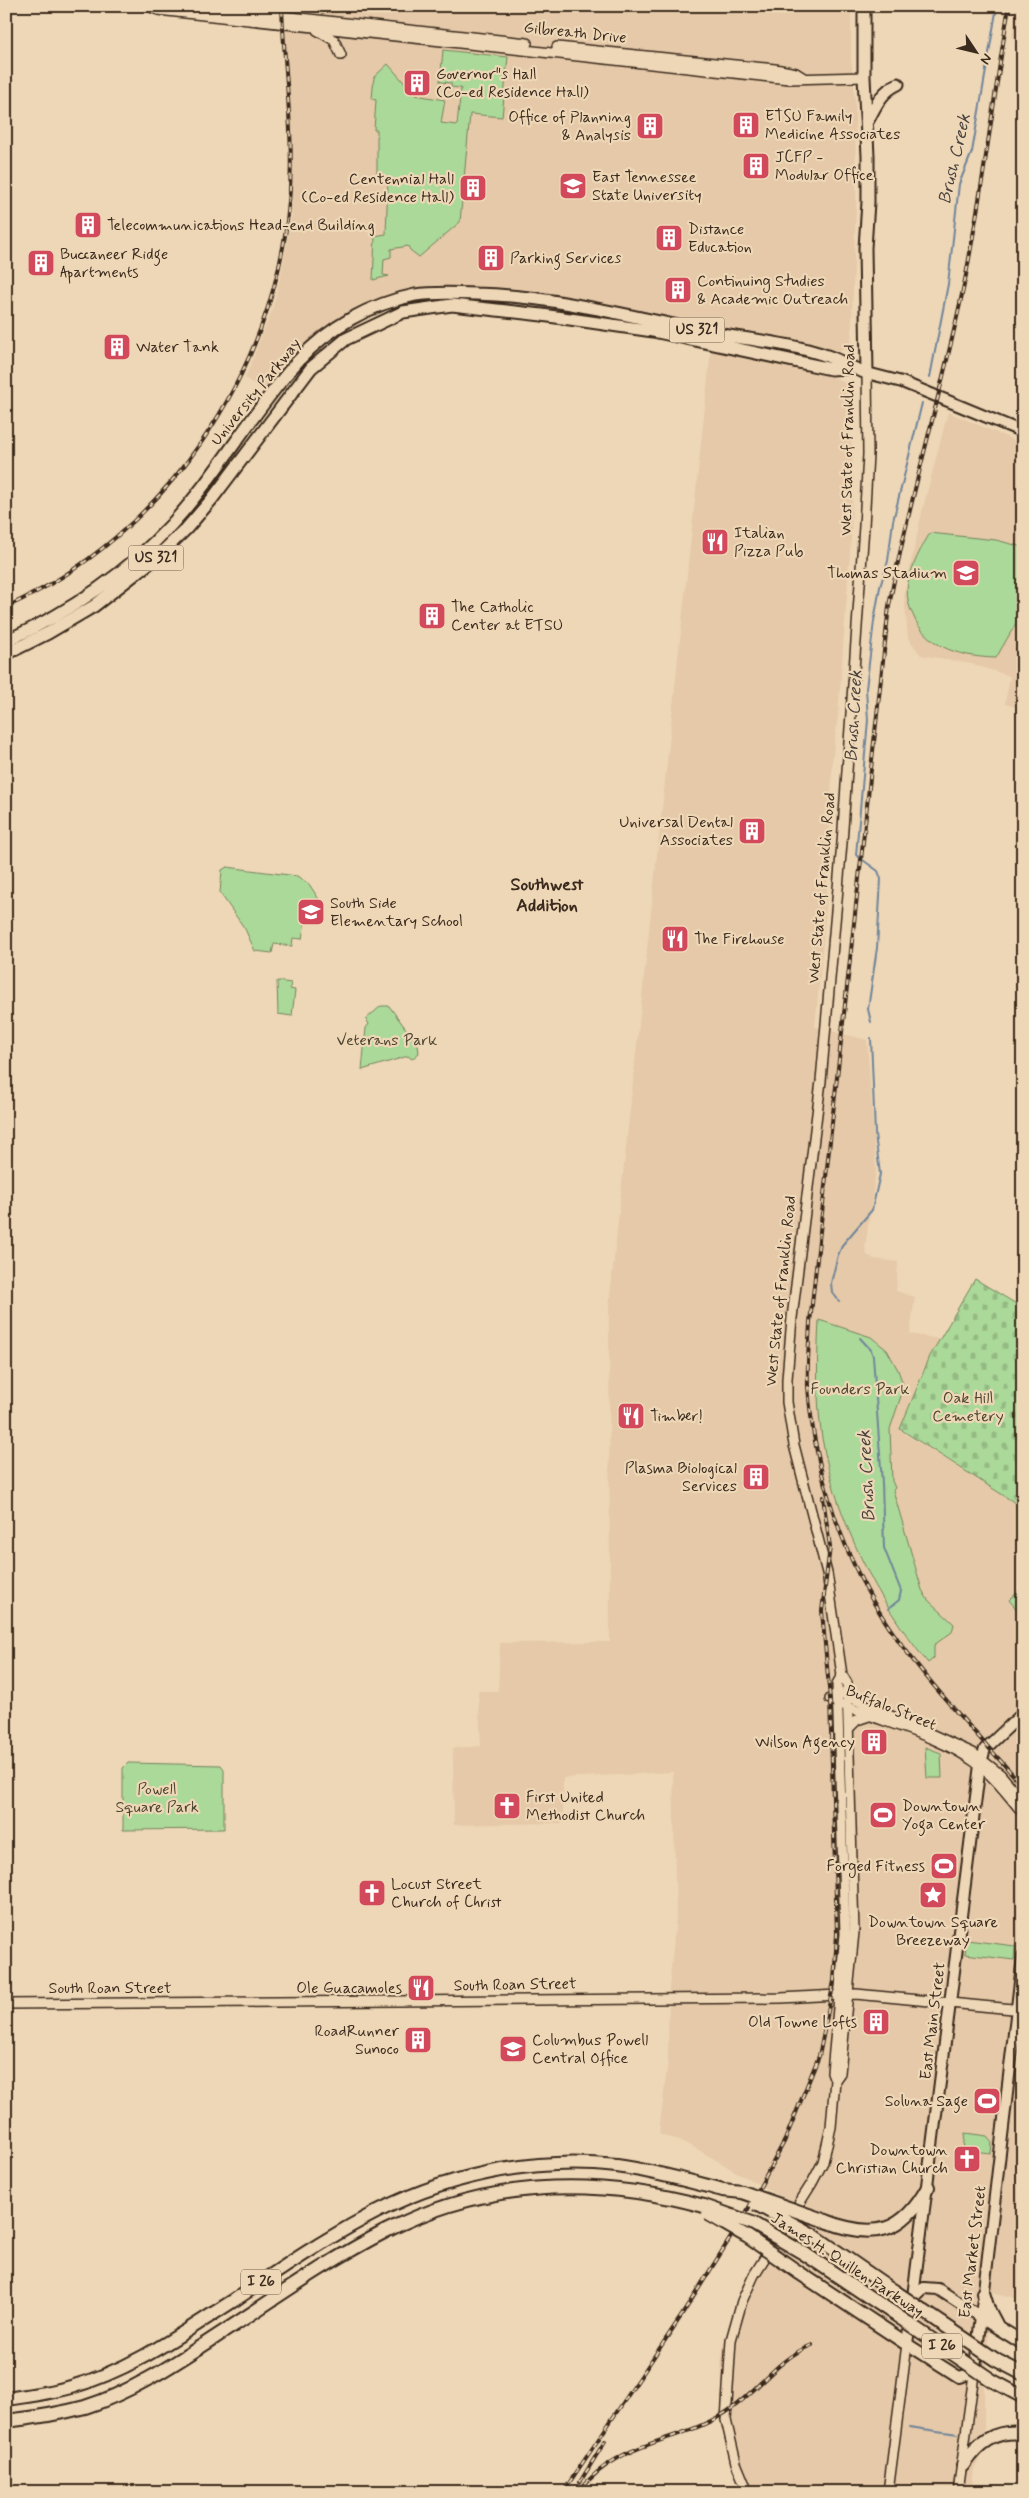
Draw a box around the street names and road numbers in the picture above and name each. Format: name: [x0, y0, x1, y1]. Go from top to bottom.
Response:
street label: Gilbreath Drive: [523, 17, 627, 49]
road number: US 321: [670, 318, 724, 342]
street label: University Parkway: [206, 334, 306, 450]
street label: West State of Franklin Road: [836, 344, 860, 536]
road number: US 321: [128, 546, 184, 570]
street label: West State of Franklin Road: [803, 792, 841, 984]
street label: West State of Franklin Road: [761, 1195, 801, 1387]
street label: Buffalo Street: [843, 1680, 939, 1736]
street label: East Main Street: [915, 1960, 951, 2081]
street label: South Roan Street: [453, 1973, 577, 1997]
street label: South Roan Street: [49, 1978, 172, 1999]
street label: East Market Street: [954, 2185, 992, 2319]
street label: James H. Quillen Parkway: [767, 2208, 927, 2322]
road number: I 26: [241, 2270, 281, 2294]
road number: I 26: [922, 2334, 962, 2358]

